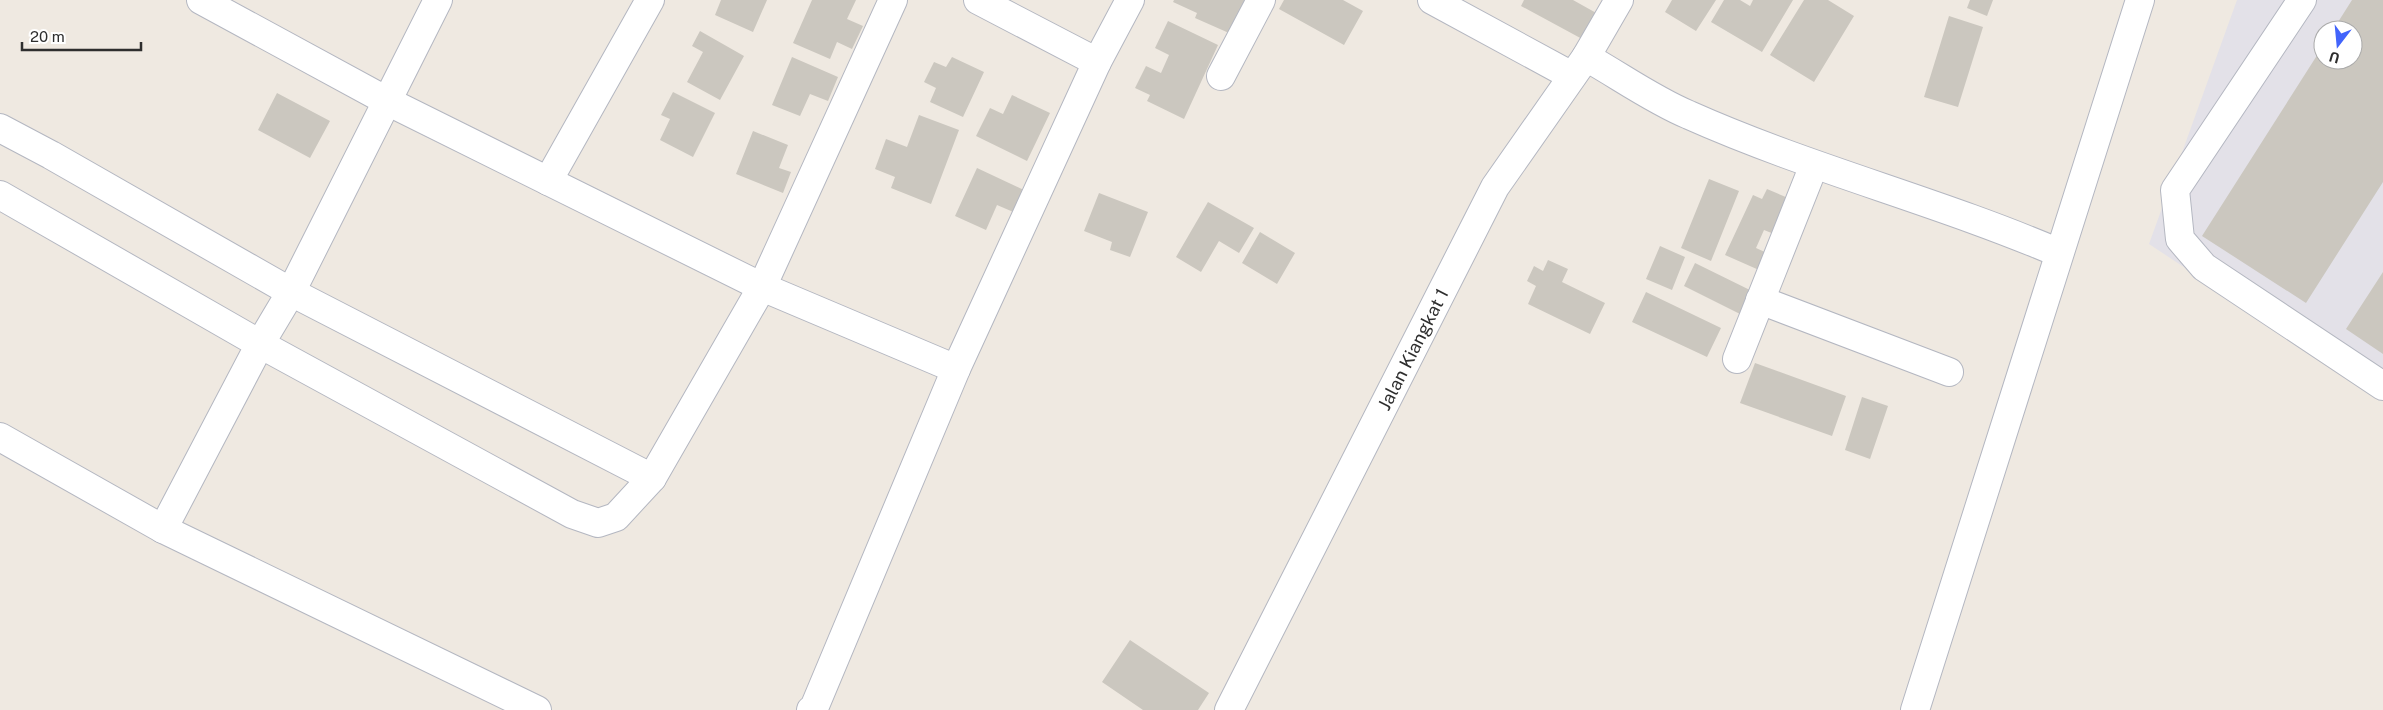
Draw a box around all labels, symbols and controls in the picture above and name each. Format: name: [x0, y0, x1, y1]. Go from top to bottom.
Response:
scale bar: [22, 20, 141, 52]
north arrow: [2313, 20, 2363, 70]
text: 20 m: [30, 28, 65, 45]
text: U: [2327, 48, 2341, 67]
street label: Jalan Kiangkat 1: [1373, 285, 1452, 413]

